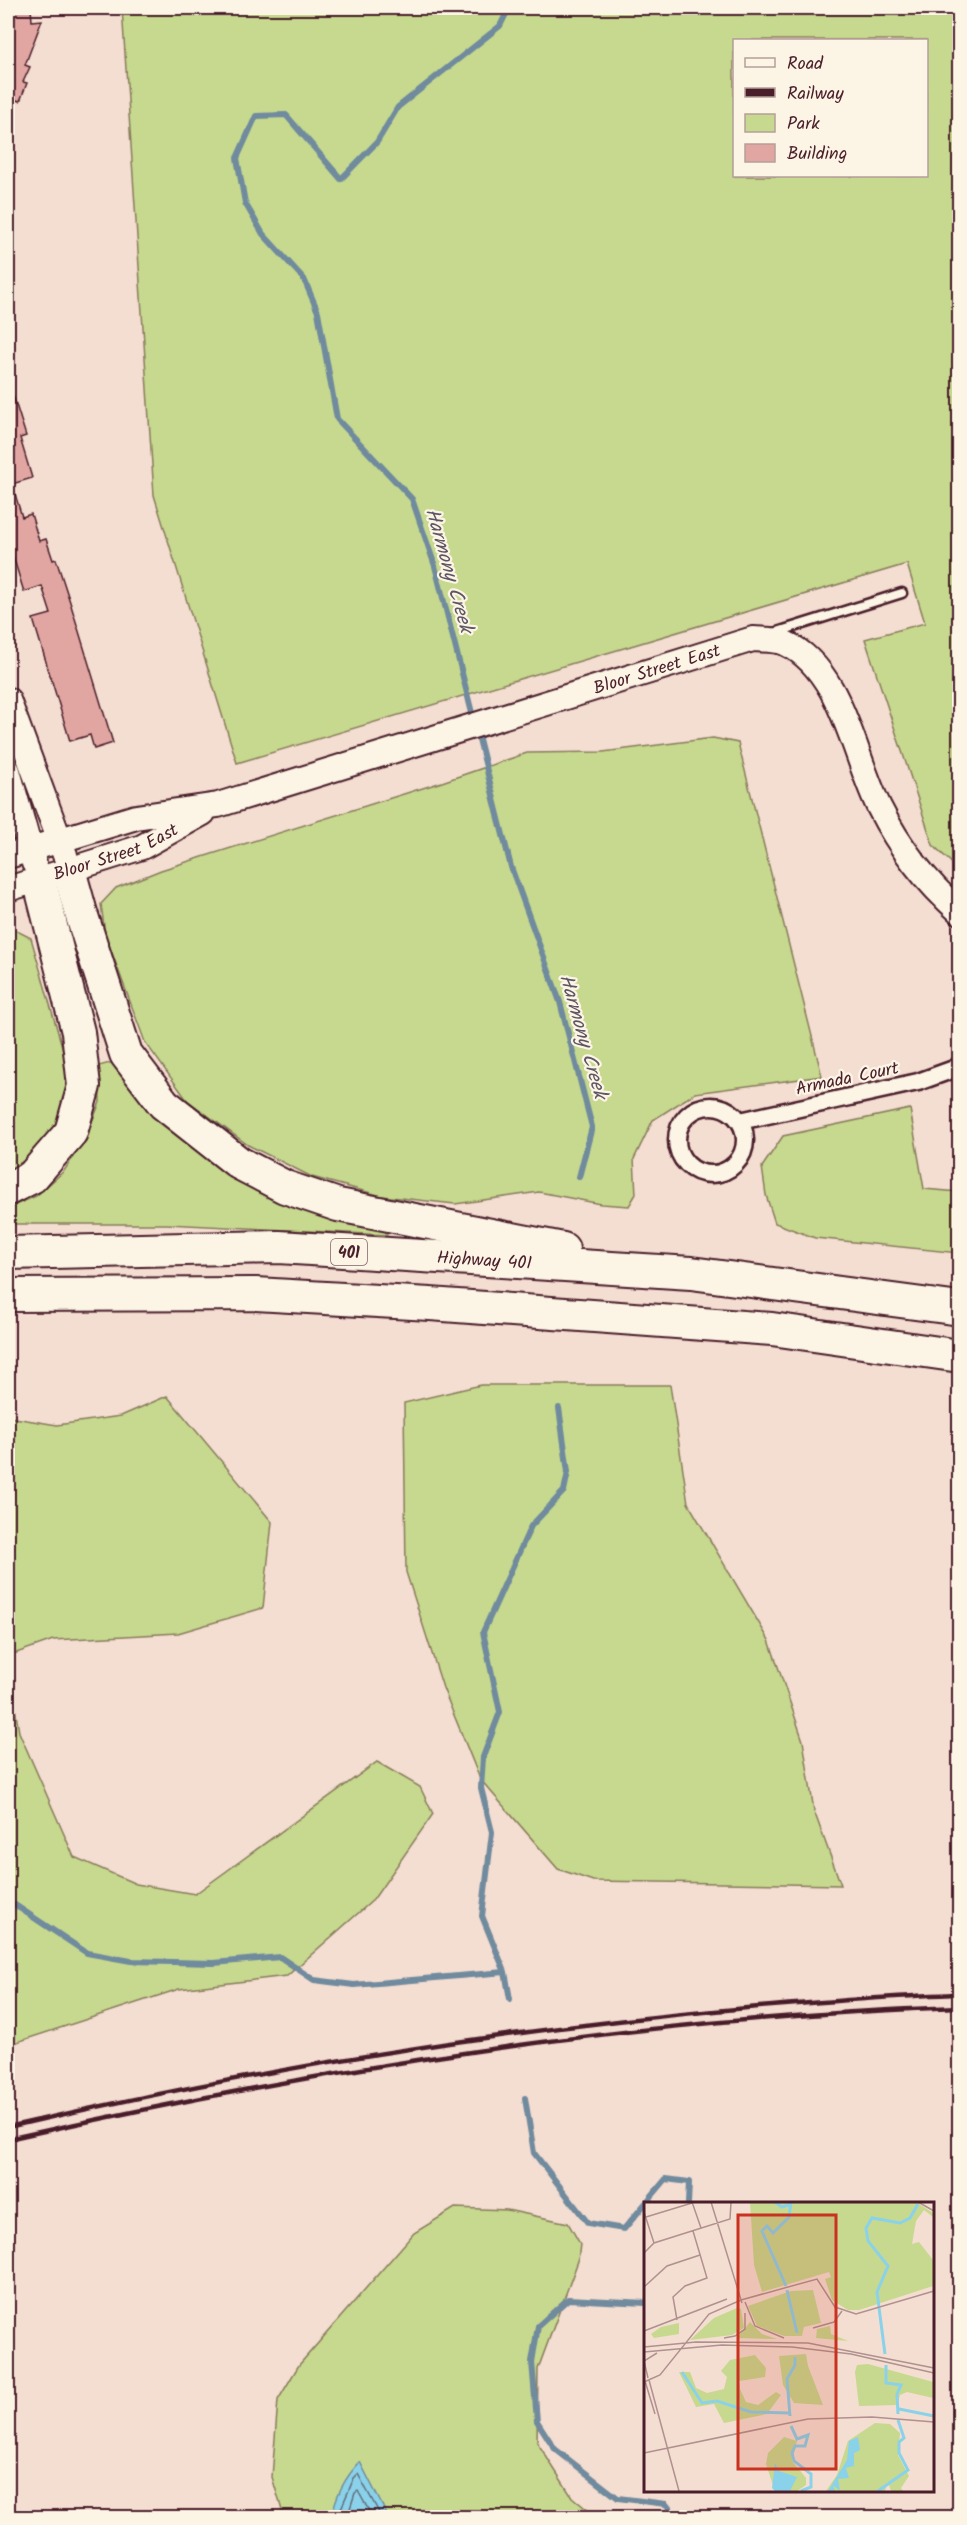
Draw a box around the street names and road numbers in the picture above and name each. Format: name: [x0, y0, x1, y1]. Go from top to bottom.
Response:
street label: Bloor Street East: [590, 637, 725, 704]
street label: Bloor Street East: [50, 816, 185, 890]
street label: Armada Court: [793, 1054, 903, 1105]
road number: 401: [331, 1239, 367, 1265]
street label: Highway 401: [436, 1244, 533, 1279]

